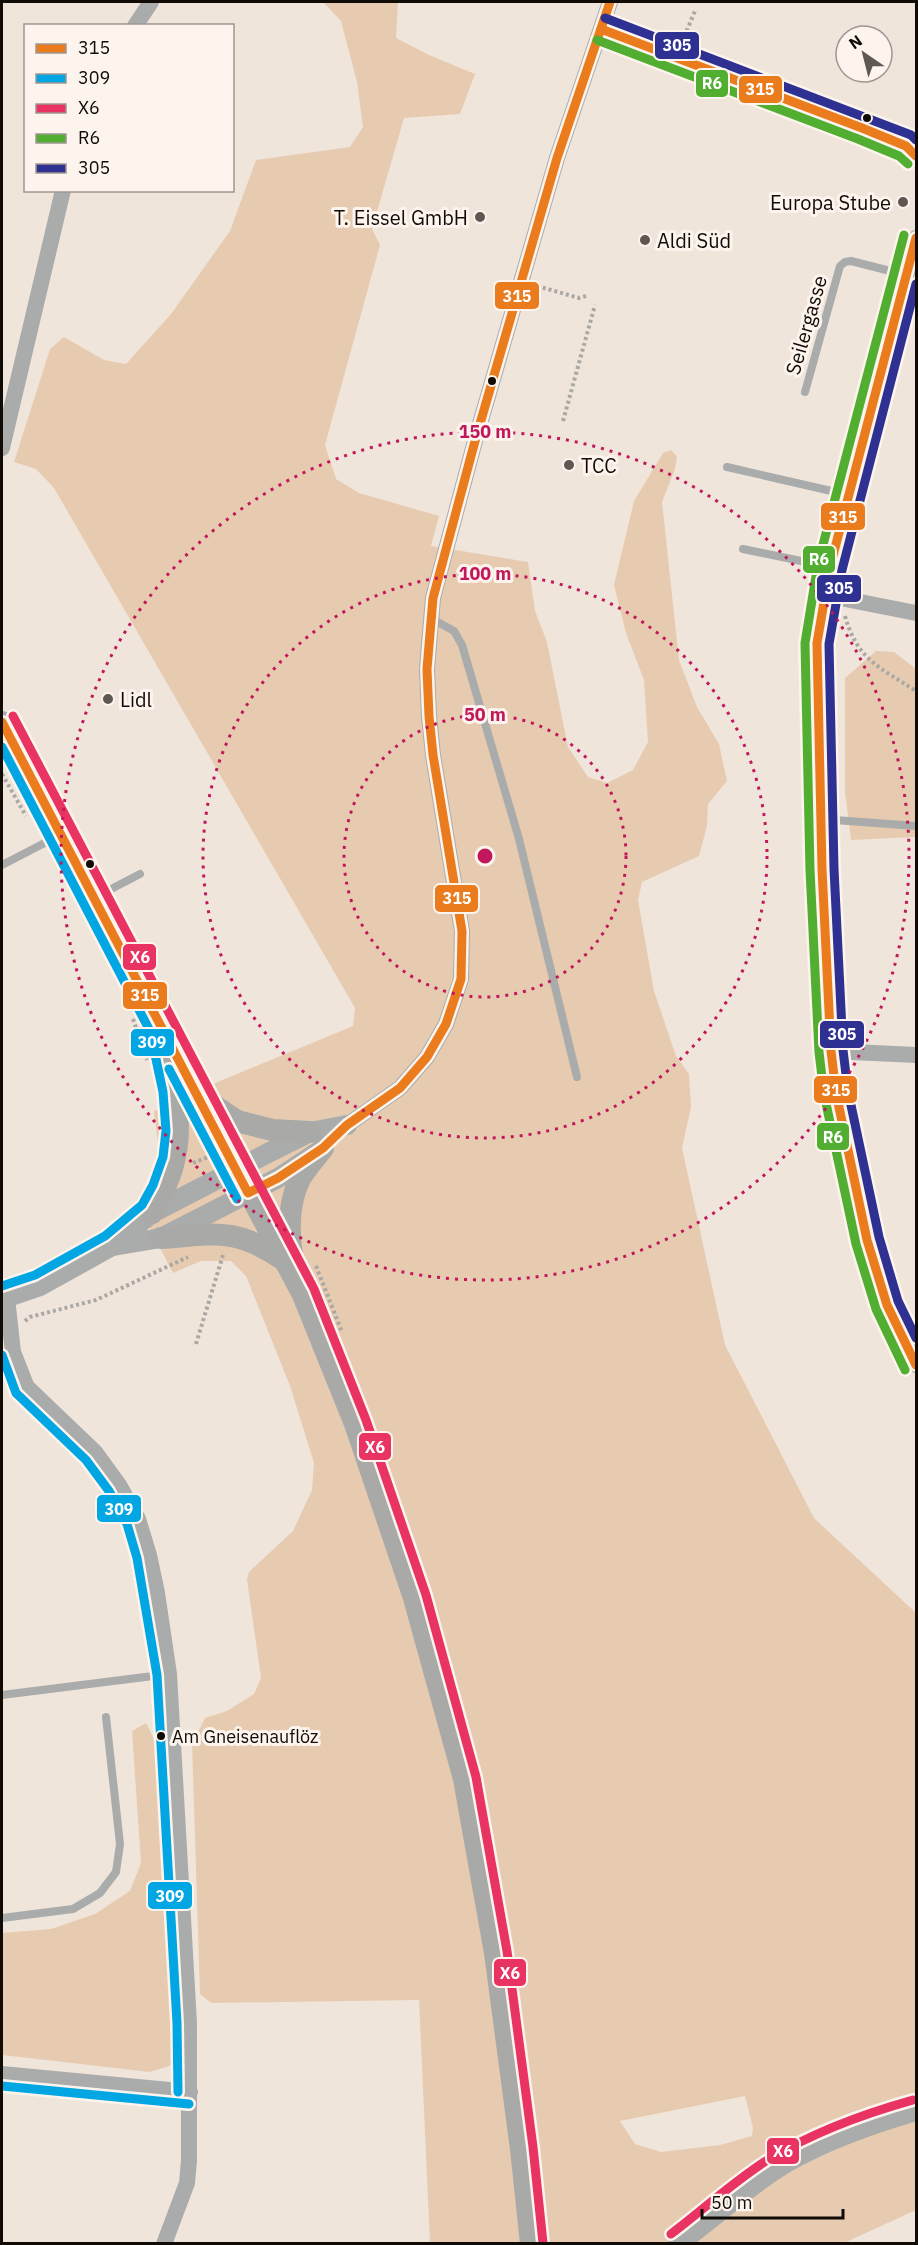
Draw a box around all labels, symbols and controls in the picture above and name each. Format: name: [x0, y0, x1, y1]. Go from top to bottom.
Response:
legend: [24, 24, 234, 192]
north arrow: [834, 24, 894, 84]
text: N: [845, 30, 866, 53]
line badge: 305: [654, 31, 700, 60]
text: 305: [663, 35, 692, 55]
text: 315: [78, 36, 110, 59]
text: 309: [78, 66, 110, 89]
line badge: R6: [695, 69, 729, 98]
text: R6: [702, 73, 723, 93]
line badge: 315: [738, 75, 783, 104]
text: 315: [746, 79, 775, 99]
text: X6: [78, 96, 100, 119]
unlabelled marker: [861, 112, 873, 124]
text: R6: [78, 126, 100, 149]
text: 305: [78, 156, 110, 179]
place label: Europa Stube: [770, 189, 891, 216]
marker: Europa Stube: [896, 195, 910, 209]
place label: T. Eissel GmbH: [334, 204, 468, 231]
marker: T. Eissel GmbH: [473, 210, 487, 224]
place label: Aldi Süd: [657, 227, 731, 254]
marker: Aldi Süd: [638, 233, 652, 247]
street label: Seilergasse: [779, 272, 833, 378]
line badge: 315: [494, 281, 540, 310]
text: 315: [503, 286, 532, 306]
unlabelled marker: [486, 375, 498, 387]
text: 150 m: [459, 420, 511, 443]
place label: TCC: [581, 452, 617, 479]
marker: TCC: [562, 458, 576, 472]
line badge: 315: [820, 502, 866, 531]
text: 315: [829, 507, 858, 527]
line badge: R6: [802, 545, 836, 574]
text: R6: [809, 549, 830, 569]
text: 100 m: [459, 562, 511, 585]
line badge: 305: [816, 574, 862, 603]
text: 305: [825, 578, 854, 598]
place label: Lidl: [120, 686, 152, 713]
marker: Lidl: [101, 692, 115, 706]
text: 50 m: [464, 703, 506, 726]
centre of rings: [475, 846, 495, 866]
unlabelled marker: [84, 858, 96, 870]
line badge: 315: [434, 884, 479, 913]
text: 315: [443, 888, 472, 908]
line badge: X6: [122, 943, 157, 971]
text: X6: [130, 947, 151, 967]
line badge: 315: [122, 981, 168, 1010]
text: 315: [131, 985, 160, 1005]
line badge: 305: [819, 1020, 865, 1049]
text: 305: [828, 1024, 857, 1044]
line badge: 309: [130, 1028, 175, 1057]
text: 309: [138, 1032, 166, 1052]
line badge: 315: [813, 1075, 858, 1104]
text: 315: [822, 1080, 851, 1100]
line badge: R6: [816, 1122, 850, 1151]
text: R6: [823, 1127, 844, 1147]
line badge: X6: [358, 1432, 392, 1461]
text: X6: [365, 1437, 386, 1457]
line badge: 309: [96, 1494, 142, 1523]
text: 309: [105, 1499, 133, 1519]
place label: Am Gneisenauflöz: [172, 1725, 318, 1748]
marker: Am Gneisenauflöz: [155, 1730, 167, 1742]
line badge: 309: [147, 1881, 193, 1910]
text: 309: [156, 1886, 184, 1906]
line badge: X6: [493, 1958, 527, 1987]
text: X6: [500, 1963, 521, 1983]
line badge: X6: [766, 2137, 800, 2165]
text: X6: [773, 2141, 794, 2161]
scale bar: [702, 2182, 843, 2220]
text: 50 m: [711, 2191, 753, 2214]

